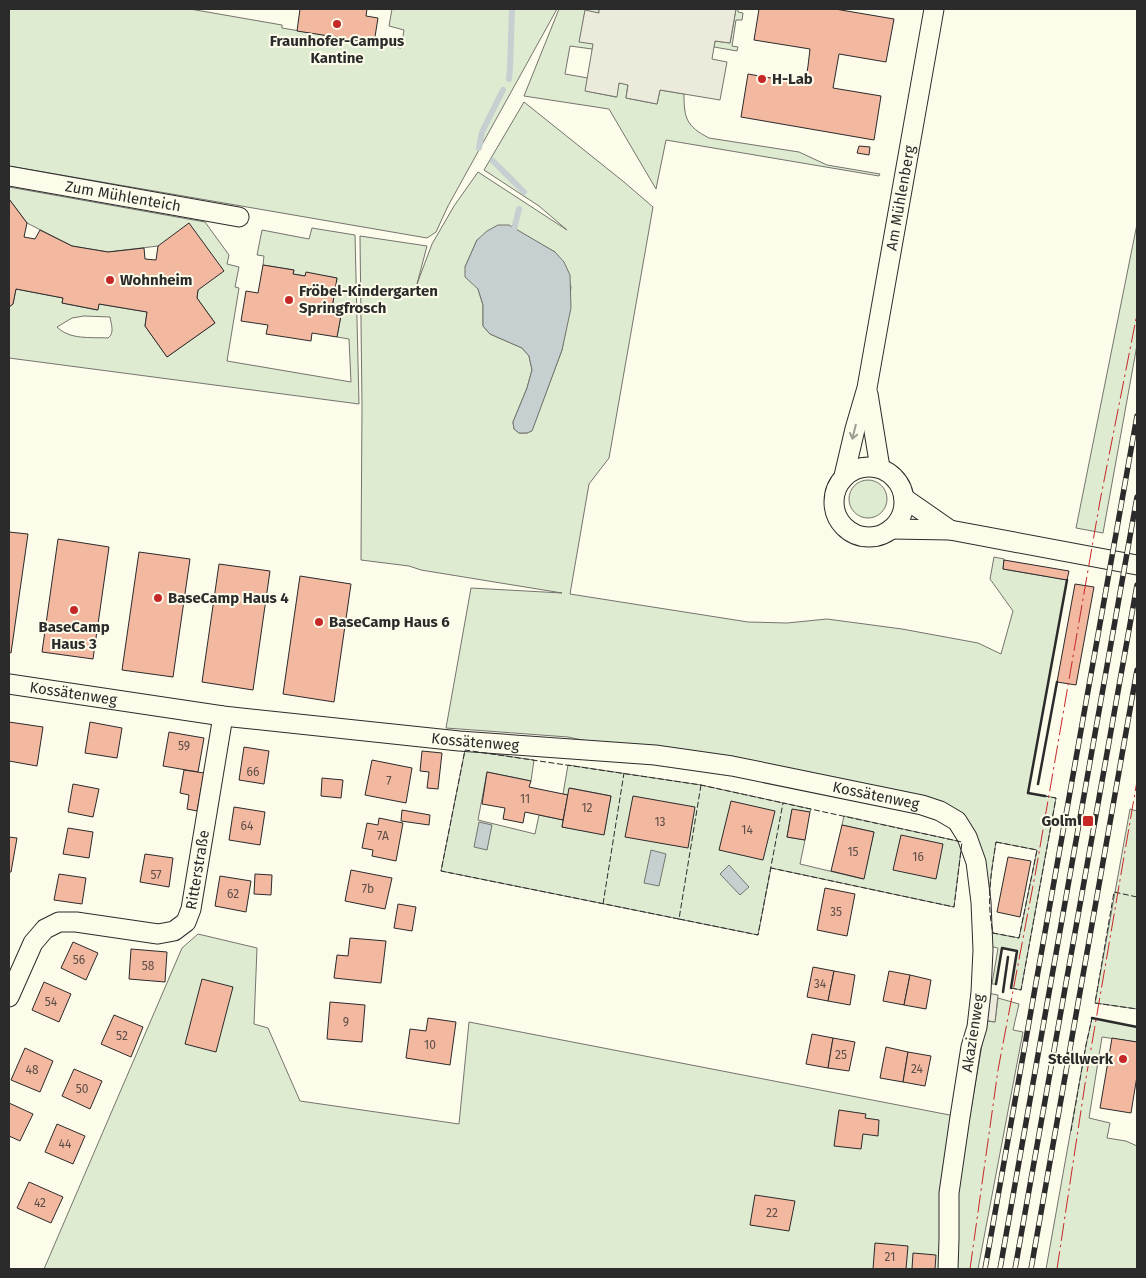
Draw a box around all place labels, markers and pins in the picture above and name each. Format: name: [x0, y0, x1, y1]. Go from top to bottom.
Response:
marker: Fraunhofer-Campus Kantine: [331, 18, 343, 30]
place label: Fraunhofer-Campus Kantine: [270, 32, 404, 67]
place label: H-Lab: [772, 70, 813, 88]
marker: H-Lab: [756, 73, 768, 85]
place label: Wohnheim: [120, 271, 192, 289]
marker: Wohnheim: [104, 274, 116, 286]
place label: Fröbel-Kindergarten Springfrosch: [299, 282, 438, 317]
marker: Fröbel-Kindergarten Springfrosch: [283, 294, 295, 306]
place label: BaseCamp Haus 4: [168, 589, 289, 607]
marker: BaseCamp Haus 4: [152, 592, 164, 604]
marker: BaseCamp Haus 3: [68, 604, 80, 616]
place label: BaseCamp Haus 6: [329, 613, 450, 631]
marker: BaseCamp Haus 6: [313, 616, 325, 628]
place label: BaseCamp Haus 3: [38, 618, 110, 653]
place label: Golm: [1041, 812, 1077, 830]
marker: Golm: [1081, 814, 1095, 828]
place label: Stellwerk: [1048, 1050, 1114, 1068]
marker: Stellwerk: [1117, 1053, 1129, 1065]

